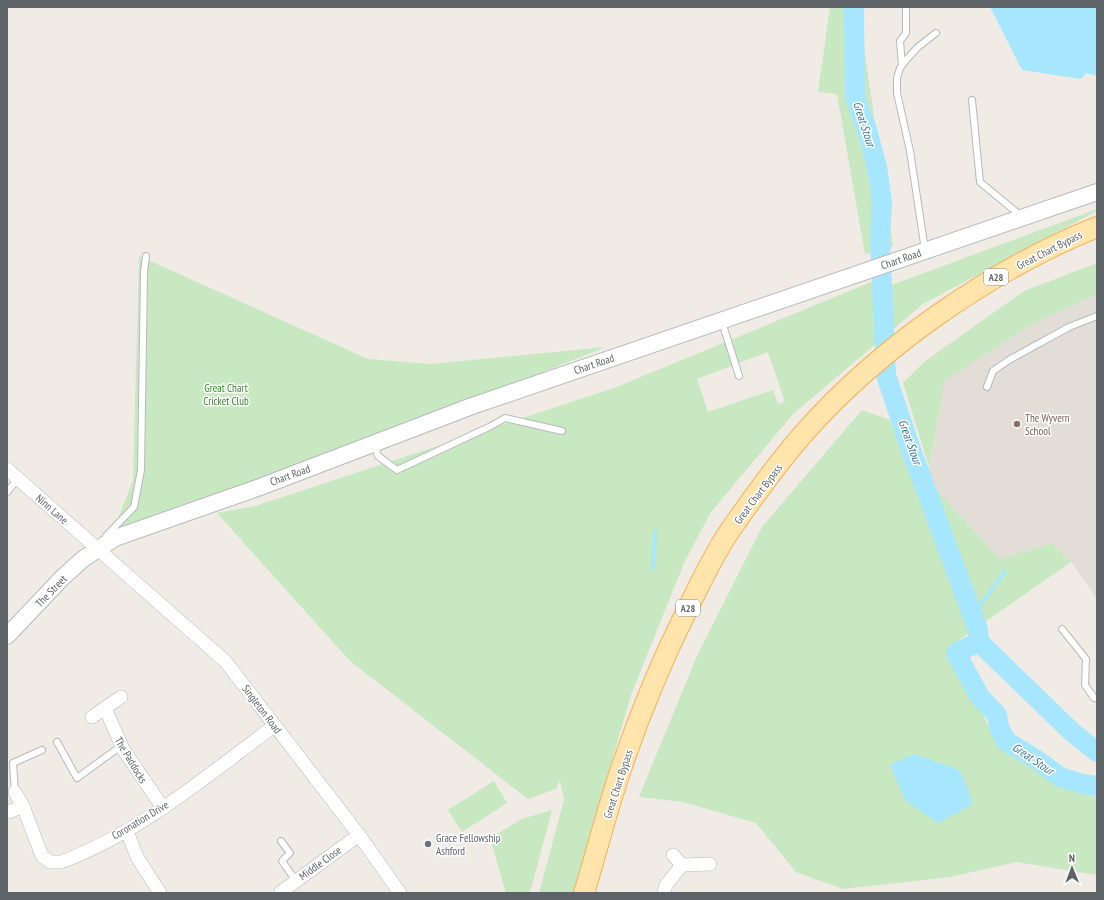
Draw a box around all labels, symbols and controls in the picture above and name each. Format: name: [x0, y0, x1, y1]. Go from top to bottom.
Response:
water label: Great Stour: [850, 99, 879, 150]
street label: Great Chart Bypass: [1014, 227, 1084, 272]
street label: Chart Road: [879, 246, 923, 272]
road number: A28: [984, 269, 1008, 285]
street label: Chart Road: [572, 351, 616, 377]
park label: Great Chart Cricket Club: [203, 381, 249, 408]
place label: The Wyvern School: [1025, 411, 1070, 438]
water label: Great Stour: [895, 417, 926, 468]
marker: The Wyvern School: [1012, 419, 1022, 429]
street label: Chart Road: [268, 461, 312, 489]
street label: Great Chart Bypass: [731, 461, 785, 527]
street label: Ninn Lane: [33, 491, 71, 527]
street label: The Street: [32, 572, 70, 610]
road number: A28: [676, 600, 700, 616]
street label: Singleton Road: [239, 682, 285, 736]
street label: The Paddocks: [112, 734, 151, 786]
water label: Great Stour: [1010, 739, 1058, 779]
street label: Great Chart Bypass: [600, 748, 636, 820]
street label: Coronation Drive: [109, 797, 171, 842]
place label: Grace Fellowship Ashford: [436, 831, 501, 858]
marker: Grace Fellowship Ashford: [423, 839, 433, 849]
street label: Middle Close: [296, 843, 344, 883]
north arrow: [1052, 848, 1092, 888]
text: N: [1069, 851, 1075, 865]

